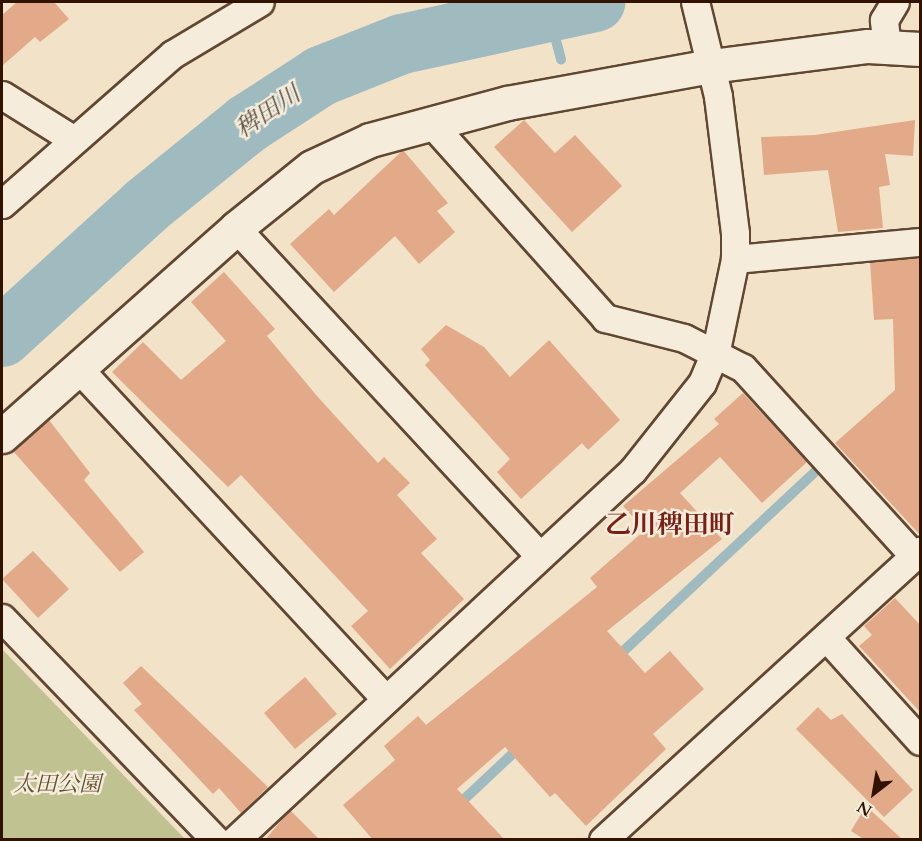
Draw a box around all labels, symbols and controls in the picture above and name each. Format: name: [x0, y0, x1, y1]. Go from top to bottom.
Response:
water label: 稗田川: [230, 80, 306, 144]
district label: 乙川稗田町: [605, 509, 735, 541]
north arrow: [844, 763, 904, 823]
park label: 太田公園: [13, 772, 101, 798]
text: N: [853, 795, 876, 821]

